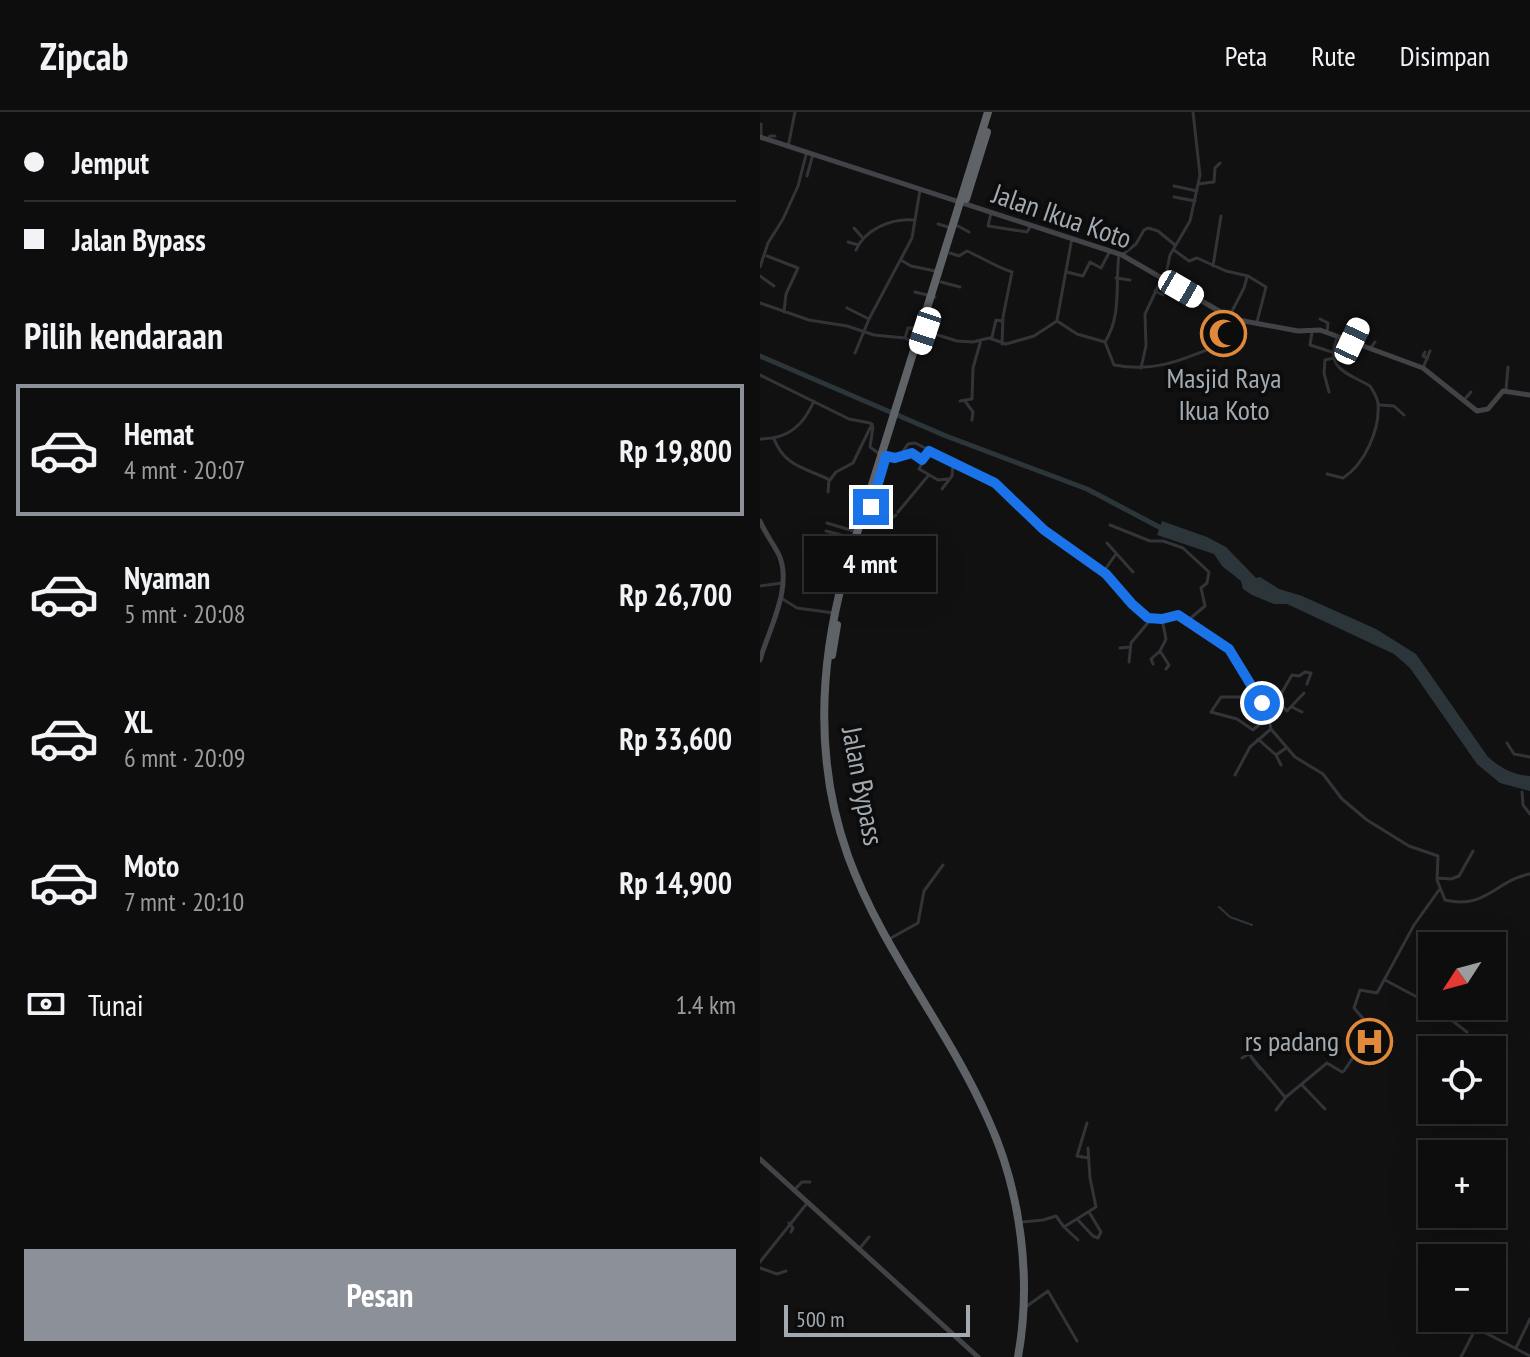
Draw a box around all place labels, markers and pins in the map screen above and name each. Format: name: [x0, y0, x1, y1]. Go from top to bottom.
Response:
mosque icon: Masjid Raya Ikua Koto: [1200, 309, 1248, 357]
place label: Masjid Raya Ikua Koto: [1166, 359, 1282, 428]
hospital icon: rs padang: [1346, 1017, 1394, 1065]
place label: rs padang: [1245, 1022, 1339, 1059]

